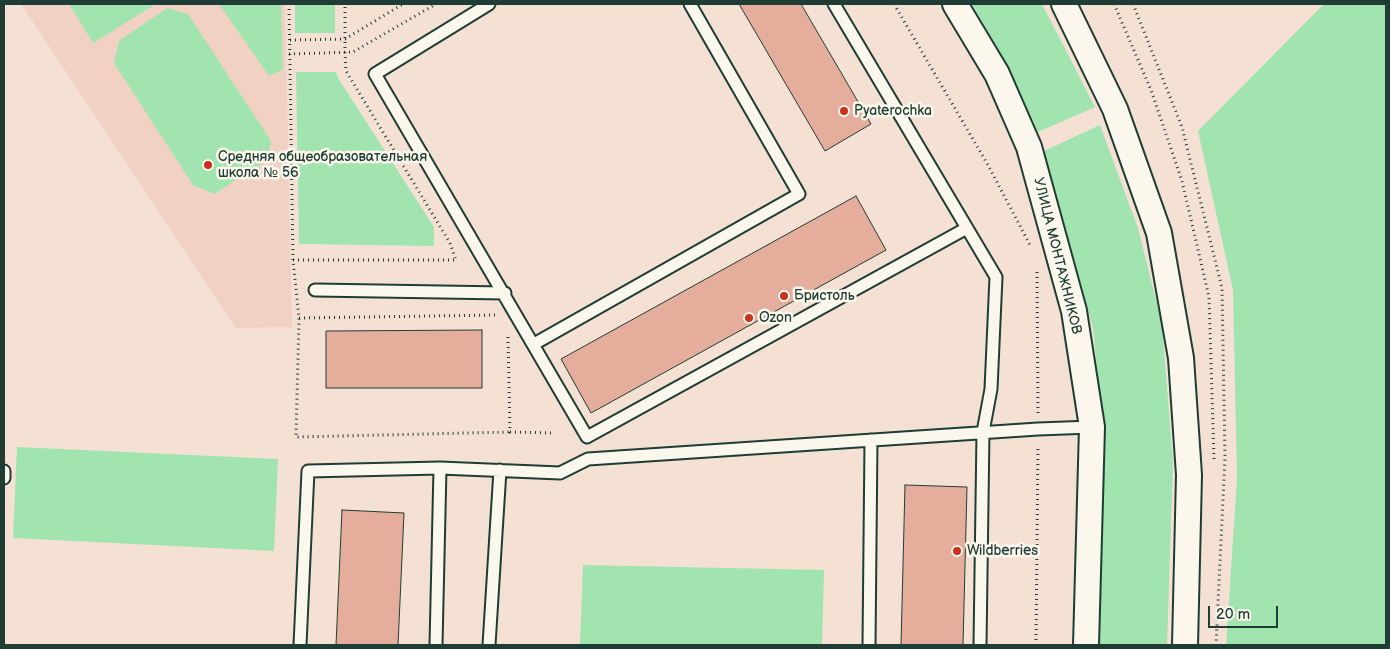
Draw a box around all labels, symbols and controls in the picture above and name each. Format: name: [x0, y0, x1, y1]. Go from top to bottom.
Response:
place label: Pyaterochka: [854, 103, 932, 119]
marker: Pyaterochka: [838, 105, 850, 117]
place label: Средняя общеобразовательная школа № 56: [218, 149, 427, 182]
marker: Средняя общеобразовательная школа № 56: [202, 159, 214, 171]
street label: УЛИЦА МОНТАЖНИКОВ: [1029, 176, 1085, 336]
place label: Бристоль: [794, 288, 855, 304]
marker: Бристоль: [778, 290, 790, 302]
place label: Ozon: [759, 310, 792, 326]
marker: Ozon: [743, 312, 755, 324]
place label: Wildberries: [967, 543, 1038, 559]
marker: Wildberries: [951, 545, 963, 557]
scale bar: [1210, 596, 1280, 628]
text: 20 m: [1216, 605, 1250, 624]

